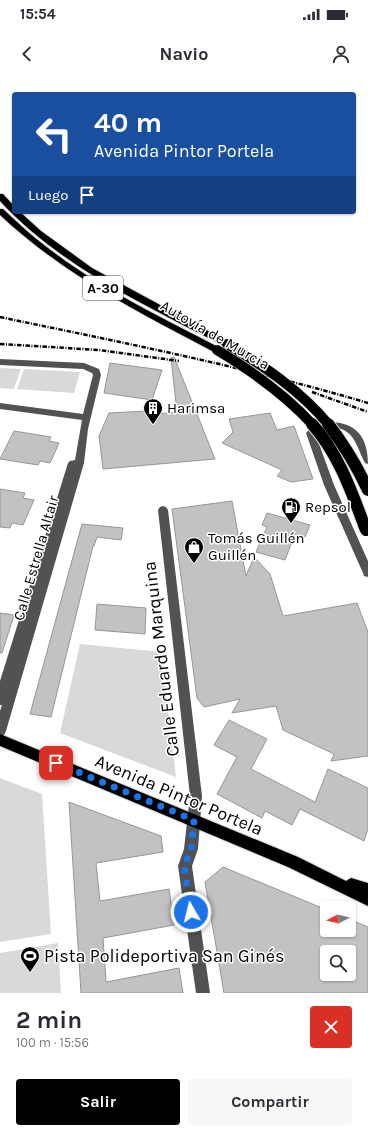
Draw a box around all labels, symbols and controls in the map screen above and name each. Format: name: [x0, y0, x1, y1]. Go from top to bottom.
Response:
text: 15:54: [20, 5, 56, 23]
icon: back: [16, 43, 38, 65]
text: Navio: [160, 43, 208, 65]
icon: person: [330, 43, 352, 65]
text: 40 m: [94, 106, 162, 139]
icon: left: [28, 108, 80, 160]
text: Avenida Pintor Portela: [94, 140, 274, 162]
icon: arrive: [76, 184, 98, 206]
text: Luego: [28, 186, 68, 204]
road number: A-30: [83, 276, 123, 300]
street label: Autovía de Murcia: [157, 296, 273, 374]
building icon: Harimsa: [142, 397, 164, 425]
place label: Harimsa: [167, 399, 225, 417]
street label: Calle Estrella Altair: [10, 493, 63, 622]
fuel station icon: Repsol: [280, 496, 302, 524]
place label: Repsol: [305, 498, 351, 516]
place label: Tomás Guillén Guillén: [208, 529, 305, 564]
shop icon: Tomás Guillén Guillén: [183, 536, 205, 564]
street label: Calle Eduardo Marquina: [138, 560, 184, 758]
pin: [39, 746, 73, 780]
street label: Avenida Pintor Portela: [92, 750, 266, 840]
icon: arrive: [45, 752, 67, 774]
position arrow: [170, 891, 212, 933]
north arrow: [320, 901, 356, 937]
map controls: [320, 901, 356, 981]
sports icon: Pista Polideportiva San Ginés: [19, 945, 41, 973]
place label: Pista Polideportiva San Ginés: [44, 945, 285, 967]
button: search: [320, 945, 356, 981]
text: 2 min: [16, 1006, 82, 1034]
button: close: [310, 1006, 352, 1048]
text: 100 m · 15:56: [16, 1035, 89, 1050]
button: Salir: [16, 1079, 180, 1125]
button: Compartir: [188, 1079, 352, 1125]

